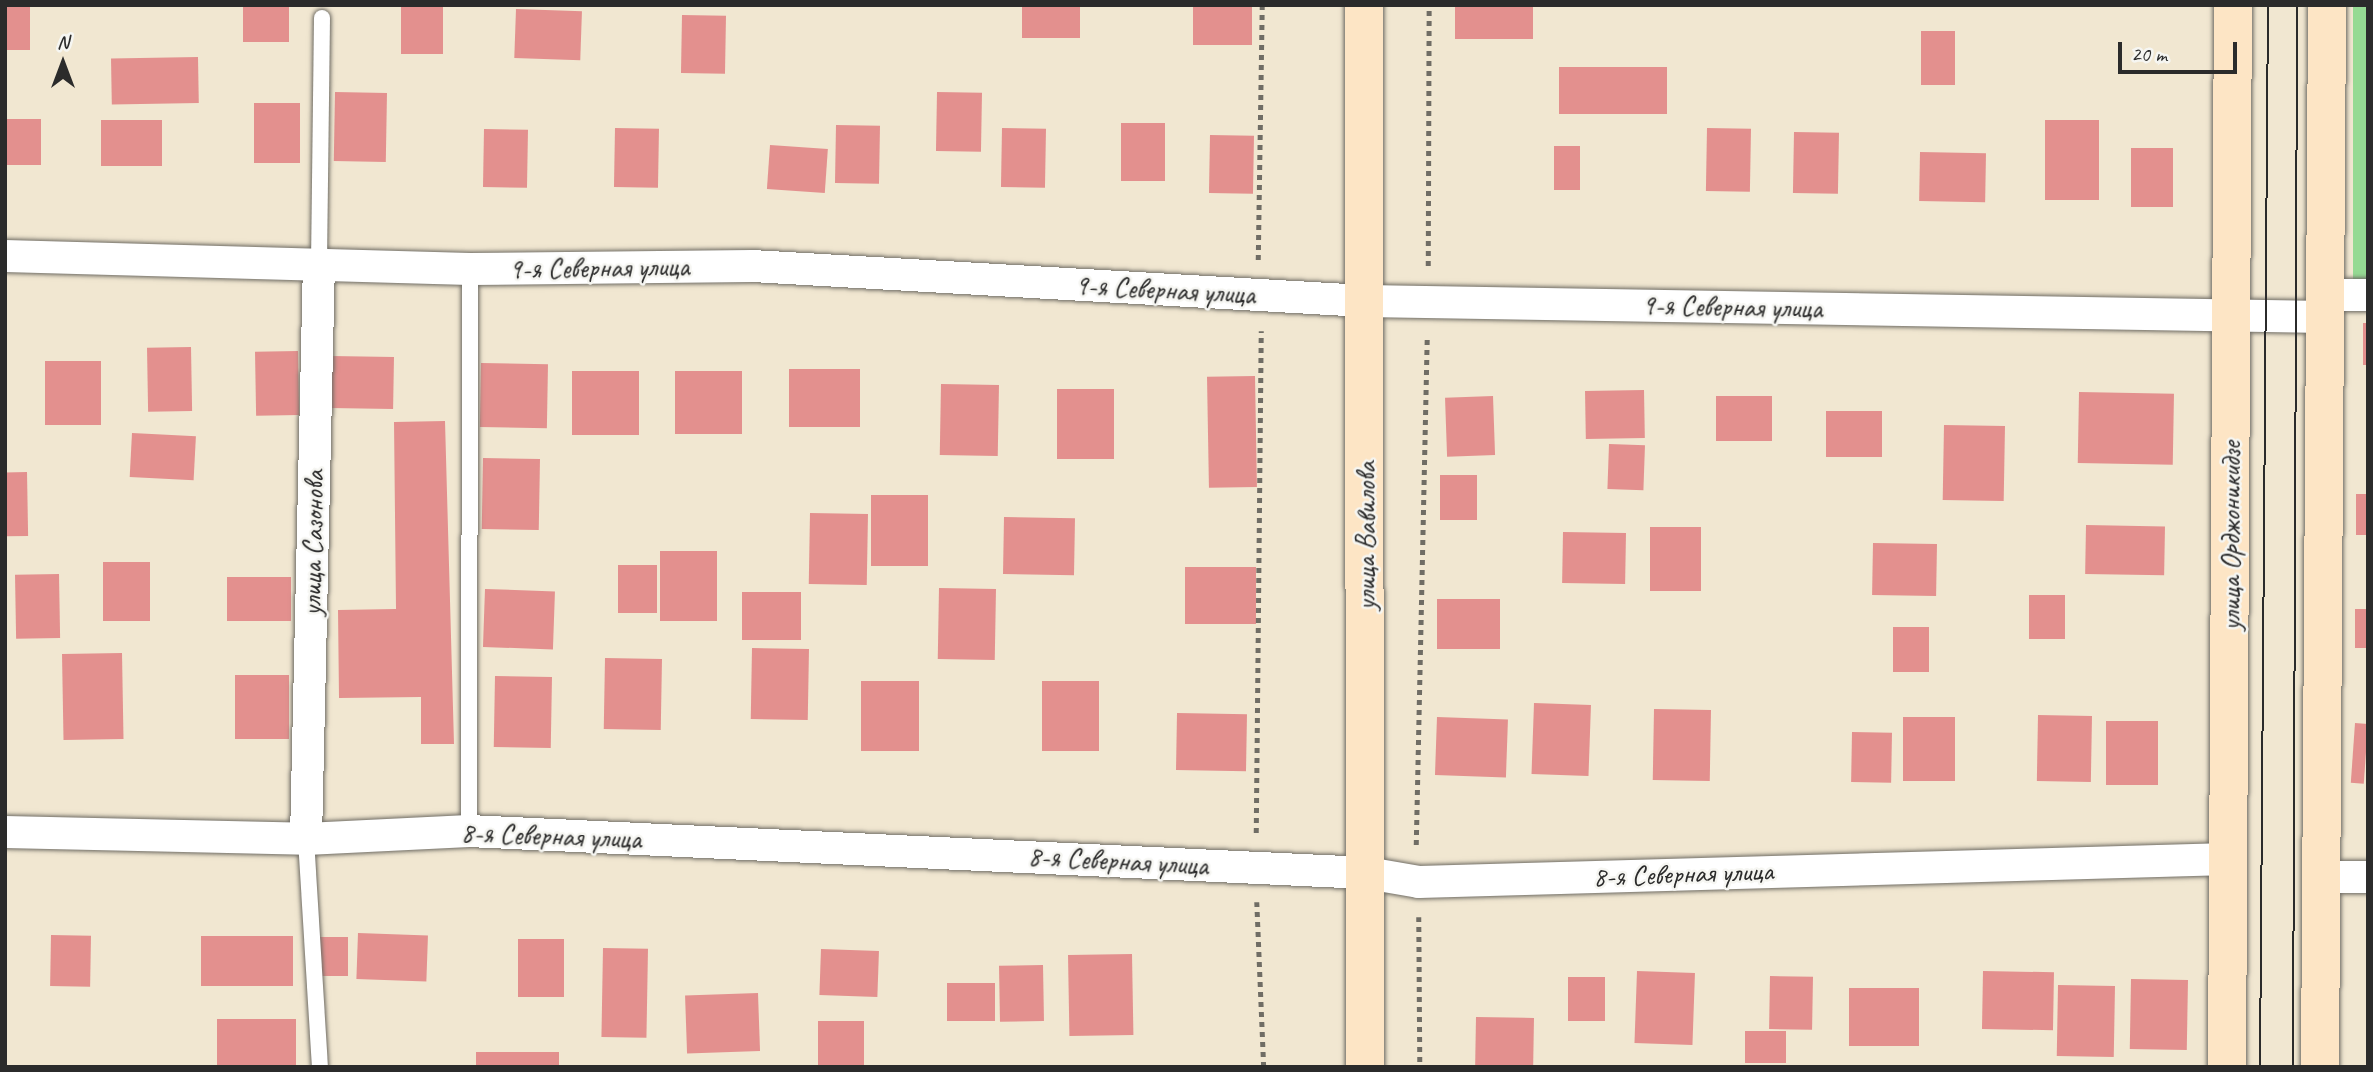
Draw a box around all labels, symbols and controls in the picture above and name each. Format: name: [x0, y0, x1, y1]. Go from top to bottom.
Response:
north arrow: [28, 28, 98, 98]
scale bar: [2121, 28, 2240, 72]
text: N: [57, 30, 69, 54]
text: 20 m: [2131, 41, 2167, 67]
street label: 9-я Северная улица: [507, 250, 691, 286]
street label: 9-я Северная улица: [1073, 268, 1257, 312]
street label: 9-я Северная улица: [1640, 289, 1824, 325]
street label: улица Орджоникидзе: [2214, 443, 2248, 629]
street label: улица Вавилова: [1349, 462, 1383, 610]
street label: улица Сазонова: [295, 470, 331, 616]
street label: 8-я Северная улица: [459, 816, 643, 856]
street label: 8-я Северная улица: [1026, 839, 1210, 883]
street label: 8-я Северная улица: [1591, 854, 1775, 894]

